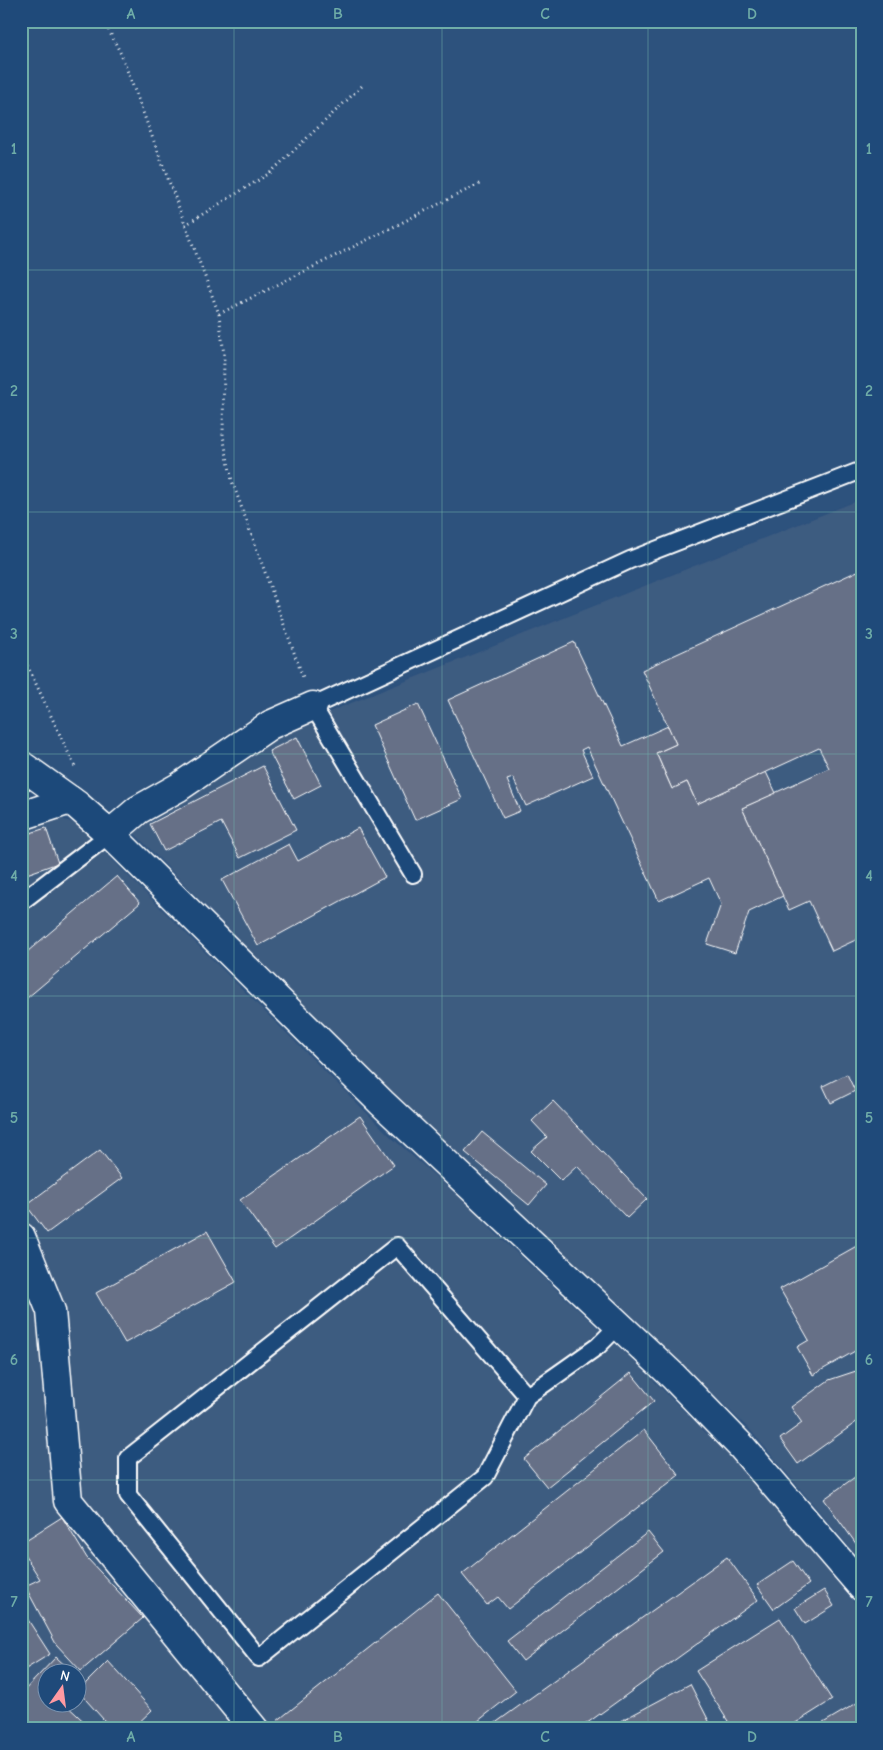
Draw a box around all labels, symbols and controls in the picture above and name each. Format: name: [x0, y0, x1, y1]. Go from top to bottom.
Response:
text: A: [127, 5, 136, 23]
text: B: [333, 5, 343, 23]
text: C: [540, 5, 550, 23]
text: D: [747, 5, 757, 23]
text: 1: [11, 140, 17, 158]
text: 1: [866, 140, 872, 158]
text: 2: [10, 382, 18, 400]
text: 2: [865, 382, 873, 400]
text: 3: [10, 625, 18, 643]
text: 3: [865, 625, 873, 643]
text: 4: [10, 867, 18, 885]
text: 4: [865, 867, 873, 885]
text: 5: [10, 1109, 18, 1127]
text: 5: [865, 1109, 873, 1127]
text: 6: [10, 1351, 18, 1369]
text: 6: [865, 1351, 873, 1369]
text: 7: [10, 1593, 18, 1611]
text: 7: [865, 1593, 873, 1611]
north arrow: [38, 1662, 88, 1712]
text: N: [59, 1667, 72, 1685]
text: A: [127, 1728, 136, 1746]
text: B: [333, 1728, 343, 1746]
text: C: [540, 1728, 550, 1746]
text: D: [747, 1728, 757, 1746]

